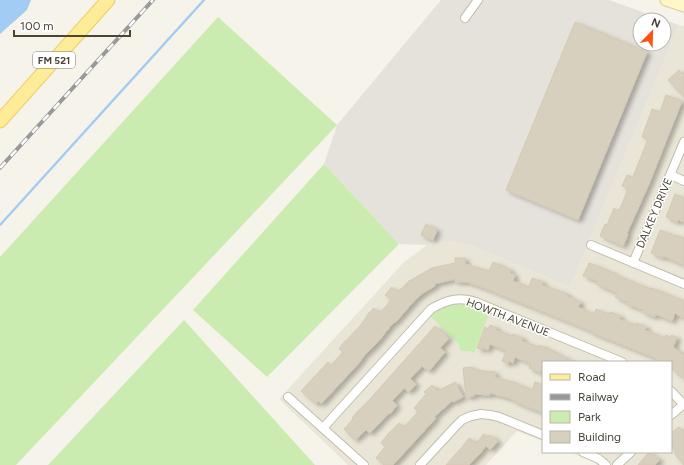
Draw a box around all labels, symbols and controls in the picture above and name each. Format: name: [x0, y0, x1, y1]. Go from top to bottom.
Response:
scale bar: [14, 12, 130, 38]
north arrow: [632, 12, 672, 52]
text: N: [649, 16, 662, 31]
text: 100 m: [20, 19, 54, 33]
road number: FM 521: [33, 52, 75, 68]
street label: DALKEY DRIVE: [634, 176, 675, 250]
street label: HOWTH AVENUE: [464, 296, 551, 339]
legend: [542, 361, 672, 453]
text: Road: [578, 370, 606, 384]
text: Railway: [578, 390, 619, 404]
text: Park: [578, 410, 601, 424]
text: Building: [578, 430, 621, 444]

